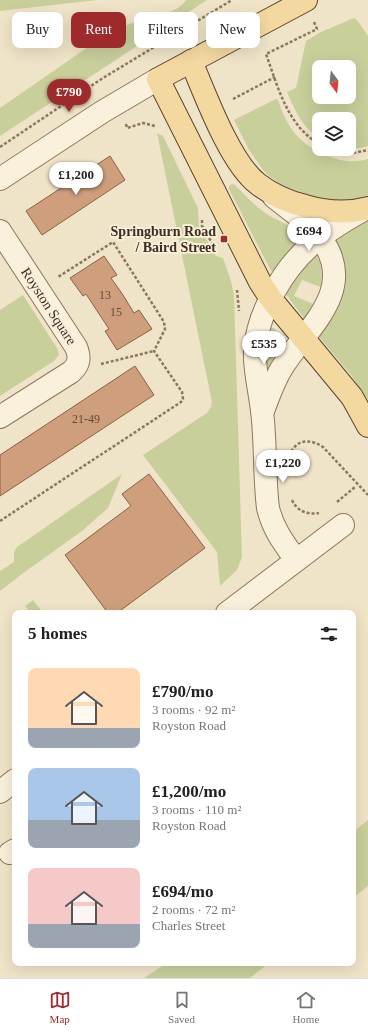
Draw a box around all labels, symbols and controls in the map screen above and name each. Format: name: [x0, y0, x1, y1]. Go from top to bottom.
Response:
chip: Buy: [12, 12, 63, 48]
chip: Rent: [71, 12, 126, 48]
chip: Filters: [134, 12, 198, 48]
chip: New: [206, 12, 260, 48]
north arrow: [312, 60, 356, 104]
map controls: [312, 60, 356, 156]
pin: £790: [45, 79, 93, 113]
text: £790: [56, 84, 82, 99]
button: layers: [312, 112, 356, 156]
pin: £1,200: [43, 162, 109, 196]
text: £1,200: [58, 167, 94, 182]
pin: £694: [285, 218, 333, 252]
text: £694: [296, 223, 322, 238]
place label: Springburn Road / Baird Street: [111, 224, 216, 255]
marker: Springburn Road / Baird Street: [219, 234, 229, 244]
street label: Royston Square: [18, 265, 79, 348]
house number: 13: [99, 288, 111, 302]
house number: 15: [110, 305, 122, 319]
pin: £535: [240, 331, 288, 365]
text: £535: [251, 336, 277, 351]
house number: 21-49: [72, 412, 100, 426]
pin: £1,220: [250, 450, 316, 484]
text: £1,220: [265, 455, 301, 470]
icon: filters: [318, 623, 340, 645]
text: 5 homes: [28, 624, 87, 643]
text: £790/mo: [152, 682, 213, 701]
icon: home: [60, 684, 108, 732]
text: 3 rooms · 92 m²: [152, 702, 235, 717]
text: Royston Road: [152, 718, 226, 733]
text: £1,200/mo: [152, 782, 226, 801]
icon: home: [60, 784, 108, 832]
text: 3 rooms · 110 m²: [152, 802, 241, 817]
text: Royston Road: [152, 818, 226, 833]
text: £694/mo: [152, 882, 213, 901]
icon: home: [60, 884, 108, 932]
text: 2 rooms · 72 m²: [152, 902, 235, 917]
text: Charles Street: [152, 918, 225, 933]
tab: Map: [49, 989, 71, 1025]
tab: Saved: [168, 989, 195, 1025]
tab: Home: [292, 989, 319, 1025]

